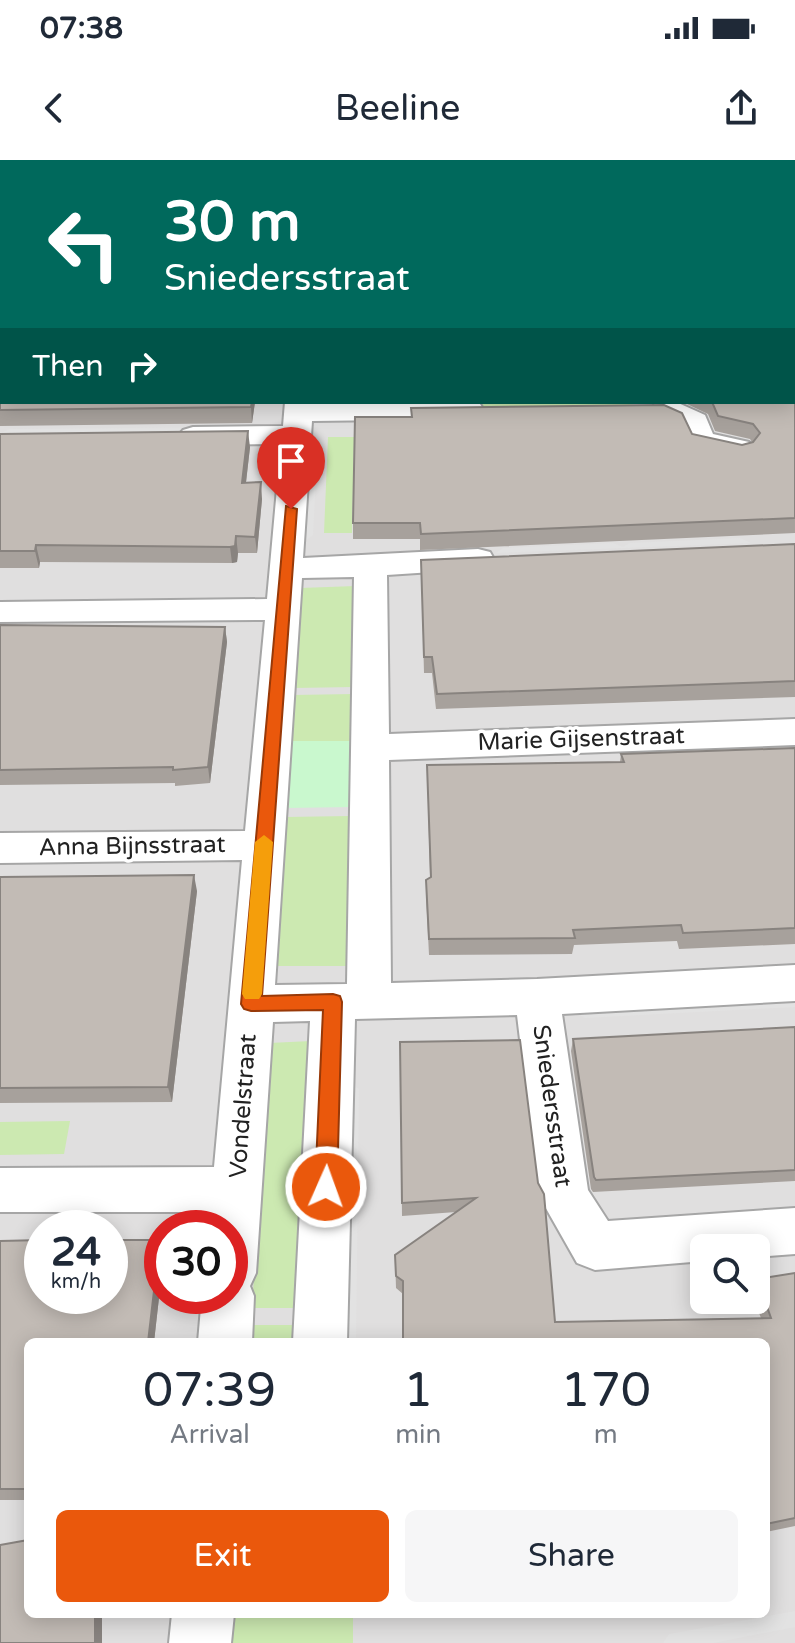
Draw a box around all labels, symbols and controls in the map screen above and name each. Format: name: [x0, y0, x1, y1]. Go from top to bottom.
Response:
text: 07:38: [40, 10, 123, 47]
icon: back: [32, 86, 76, 130]
icon: share: [719, 86, 763, 130]
text: Beeline: [335, 87, 460, 130]
text: 30 m: [164, 189, 300, 256]
icon: left: [32, 192, 136, 296]
text: Sniedersstraat: [164, 257, 410, 300]
icon: right: [120, 344, 164, 388]
text: Then: [32, 348, 104, 385]
pin: [257, 427, 325, 509]
icon: arrive: [269, 439, 313, 483]
street label: Marie Gijsenstraat: [477, 721, 685, 757]
street label: Anna Bijnsstraat: [38, 830, 226, 862]
street label: Sniedersstraat: [526, 1023, 578, 1189]
street label: Vondelstraat: [223, 1033, 263, 1179]
position arrow: [284, 1145, 368, 1229]
speed limit sign: 30: [144, 1210, 248, 1314]
text: 24: [51, 1228, 101, 1276]
map controls: [690, 1234, 770, 1314]
button: search: [690, 1234, 770, 1314]
text: km/h: [51, 1270, 101, 1294]
text: 07:39: [143, 1362, 276, 1420]
text: 1: [403, 1362, 433, 1420]
text: 170: [560, 1362, 651, 1420]
text: Arrival: [169, 1419, 250, 1450]
text: min: [395, 1419, 441, 1450]
text: m: [594, 1419, 618, 1450]
button: Exit: [56, 1510, 389, 1602]
button: Share: [405, 1510, 738, 1602]

